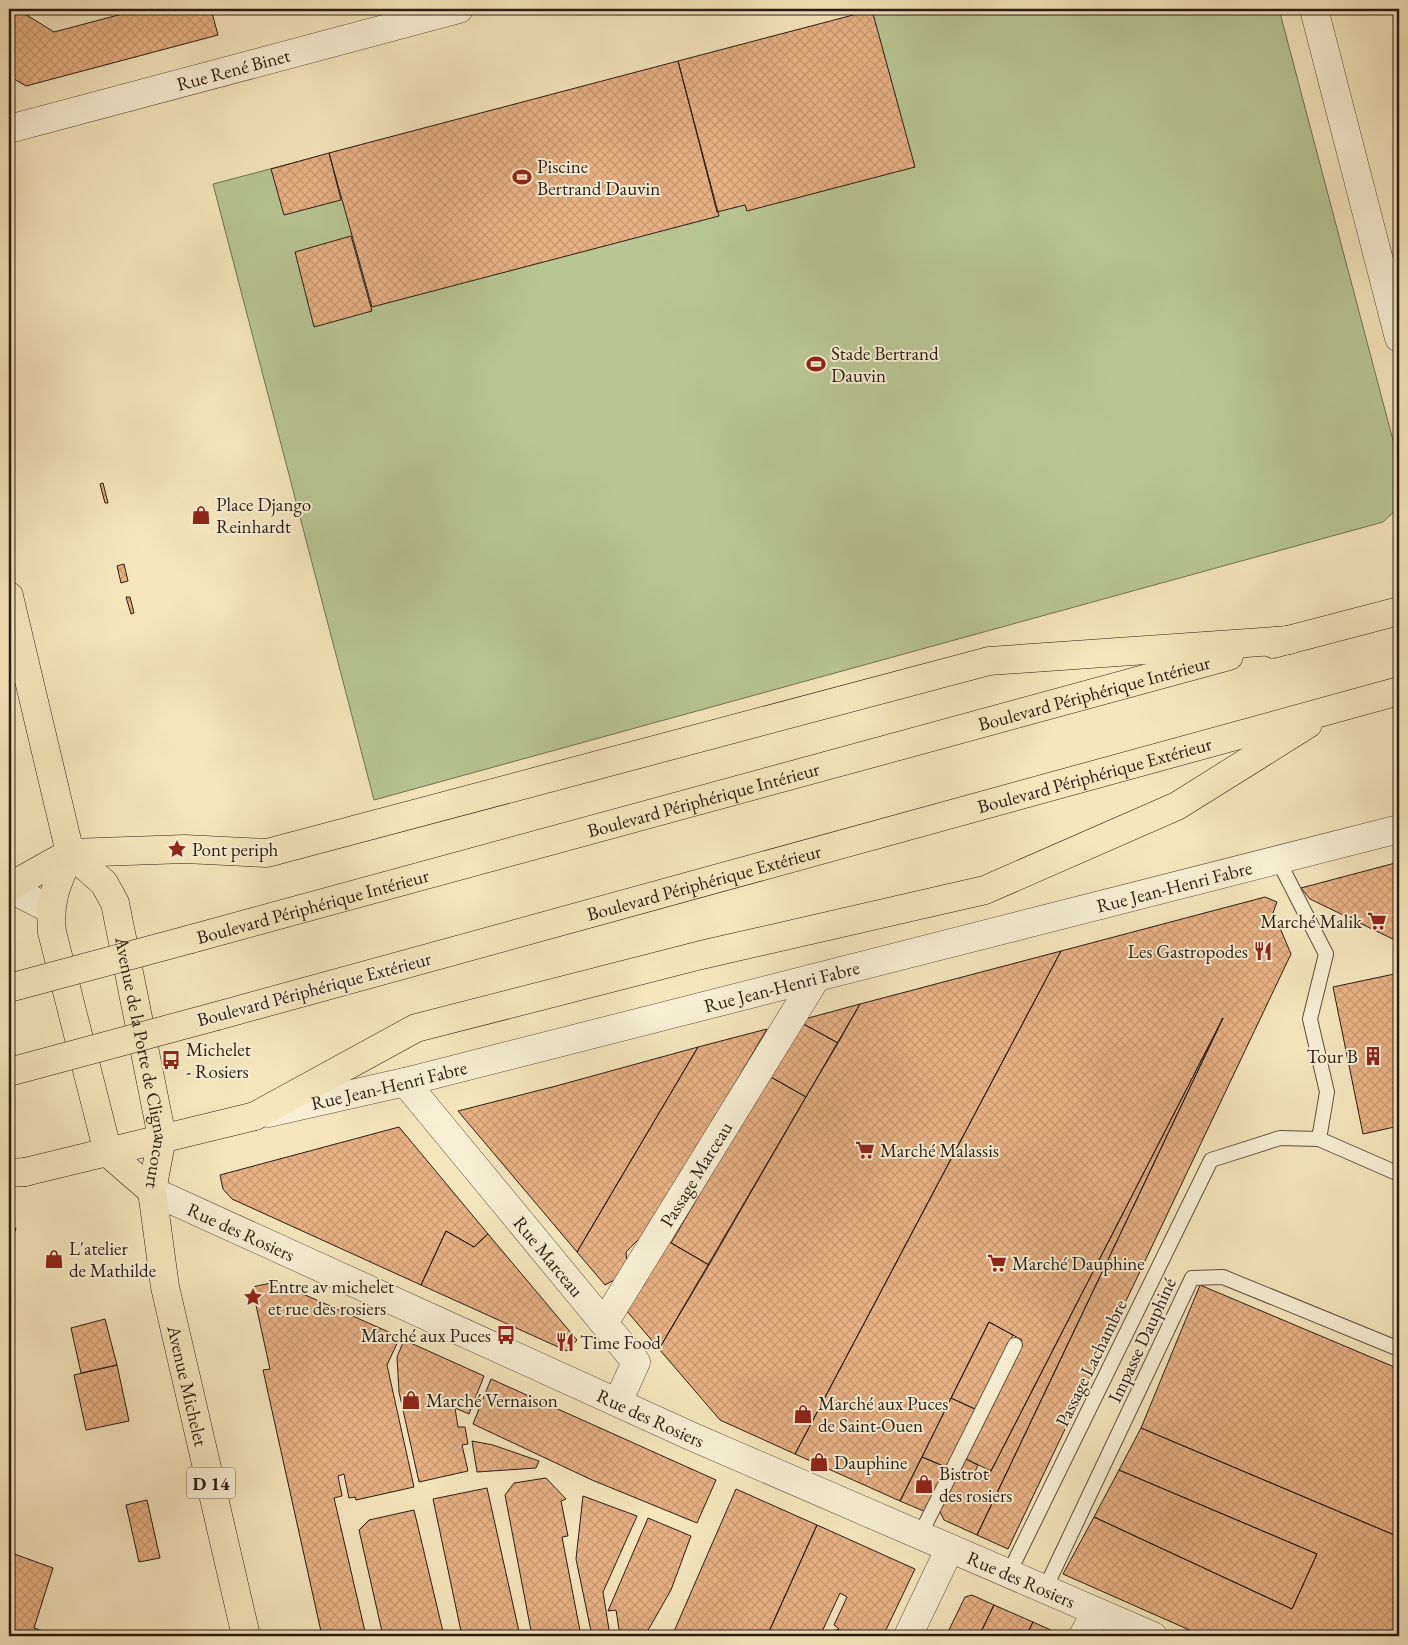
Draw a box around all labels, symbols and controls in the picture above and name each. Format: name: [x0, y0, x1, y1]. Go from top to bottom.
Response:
street label: Rue René Binet: [174, 42, 293, 96]
place label: Piscine Bertrand Dauvin: [537, 154, 660, 201]
sports icon: Piscine Bertrand Dauvin: [511, 166, 533, 188]
place label: Stade Bertrand Dauvin: [831, 341, 939, 388]
sports icon: Stade Bertrand Dauvin: [805, 353, 827, 375]
place label: Place Django Reinhardt: [216, 492, 311, 539]
shop icon: Place Django Reinhardt: [190, 504, 212, 526]
street label: Boulevard Périphérique Intérieur: [975, 649, 1214, 736]
street label: Boulevard Périphérique Extérieur: [974, 730, 1215, 819]
street label: Boulevard Périphérique Intérieur: [584, 756, 823, 843]
place label: Pont periph: [192, 837, 279, 862]
place icon: Pont periph: [166, 838, 188, 860]
street label: Boulevard Périphérique Extérieur: [584, 838, 825, 926]
street label: Rue Jean-Henri Fabre: [1094, 854, 1254, 918]
street label: Boulevard Périphérique Intérieur: [194, 862, 432, 949]
place label: Marché Malik: [1260, 909, 1363, 934]
supermarket icon: Marché Malik: [1366, 910, 1388, 932]
street label: Avenue de la Porte de Clignancourt: [109, 934, 175, 1191]
place label: Les Gastropodes: [1128, 939, 1248, 964]
restaurant icon: Les Gastropodes: [1252, 940, 1274, 962]
street label: Boulevard Périphérique Extérieur: [194, 945, 435, 1032]
street label: Rue Jean-Henri Fabre: [701, 954, 862, 1018]
place label: Michelet - Rosiers: [186, 1037, 251, 1084]
place label: Tour B: [1307, 1044, 1358, 1069]
building icon: Tour B: [1362, 1045, 1384, 1067]
bus stop icon: Michelet - Rosiers: [160, 1049, 182, 1071]
street label: Rue Jean-Henri Fabre: [308, 1054, 469, 1115]
street label: Passage Marceau: [654, 1116, 738, 1231]
place label: Marché Malassis: [880, 1138, 999, 1163]
supermarket icon: Marché Malassis: [854, 1139, 876, 1161]
street label: Rue des Rosiers: [183, 1196, 299, 1267]
street label: Rue Marceau: [508, 1211, 590, 1302]
place label: L'atelier de Mathilde: [69, 1236, 156, 1283]
shop icon: L'atelier de Mathilde: [43, 1248, 65, 1270]
place label: Marché Dauphine: [1012, 1251, 1145, 1276]
supermarket icon: Marché Dauphine: [986, 1252, 1008, 1274]
street label: Impasse Dauphiné: [1102, 1273, 1182, 1407]
place label: Entre av michelet et rue des rosiers: [268, 1274, 394, 1321]
place icon: Entre av michelet et rue des rosiers: [242, 1286, 264, 1308]
street label: Passage Lachambre: [1049, 1295, 1133, 1431]
street label: Avenue Michelet: [162, 1322, 214, 1449]
place label: Marché aux Puces: [361, 1323, 491, 1348]
bus stop icon: Marché aux Puces: [495, 1324, 517, 1346]
place label: Time Food: [580, 1330, 661, 1355]
restaurant icon: Time Food: [554, 1331, 576, 1353]
street label: Rue des Rosiers: [593, 1383, 708, 1453]
place label: Marché Vernaison: [426, 1388, 558, 1413]
shop icon: Marché Vernaison: [400, 1389, 422, 1411]
place label: Marché aux Puces de Saint-Ouen: [818, 1391, 948, 1438]
shop icon: Marché aux Puces de Saint-Ouen: [792, 1403, 814, 1425]
place label: Dauphine: [834, 1450, 907, 1475]
shop icon: Dauphine: [808, 1451, 830, 1473]
place label: Bistrot des rosiers: [939, 1461, 1012, 1508]
road number: D 14: [187, 1468, 235, 1499]
shop icon: Bistrot des rosiers: [913, 1473, 935, 1495]
street label: Rue des Rosiers: [963, 1545, 1079, 1613]

